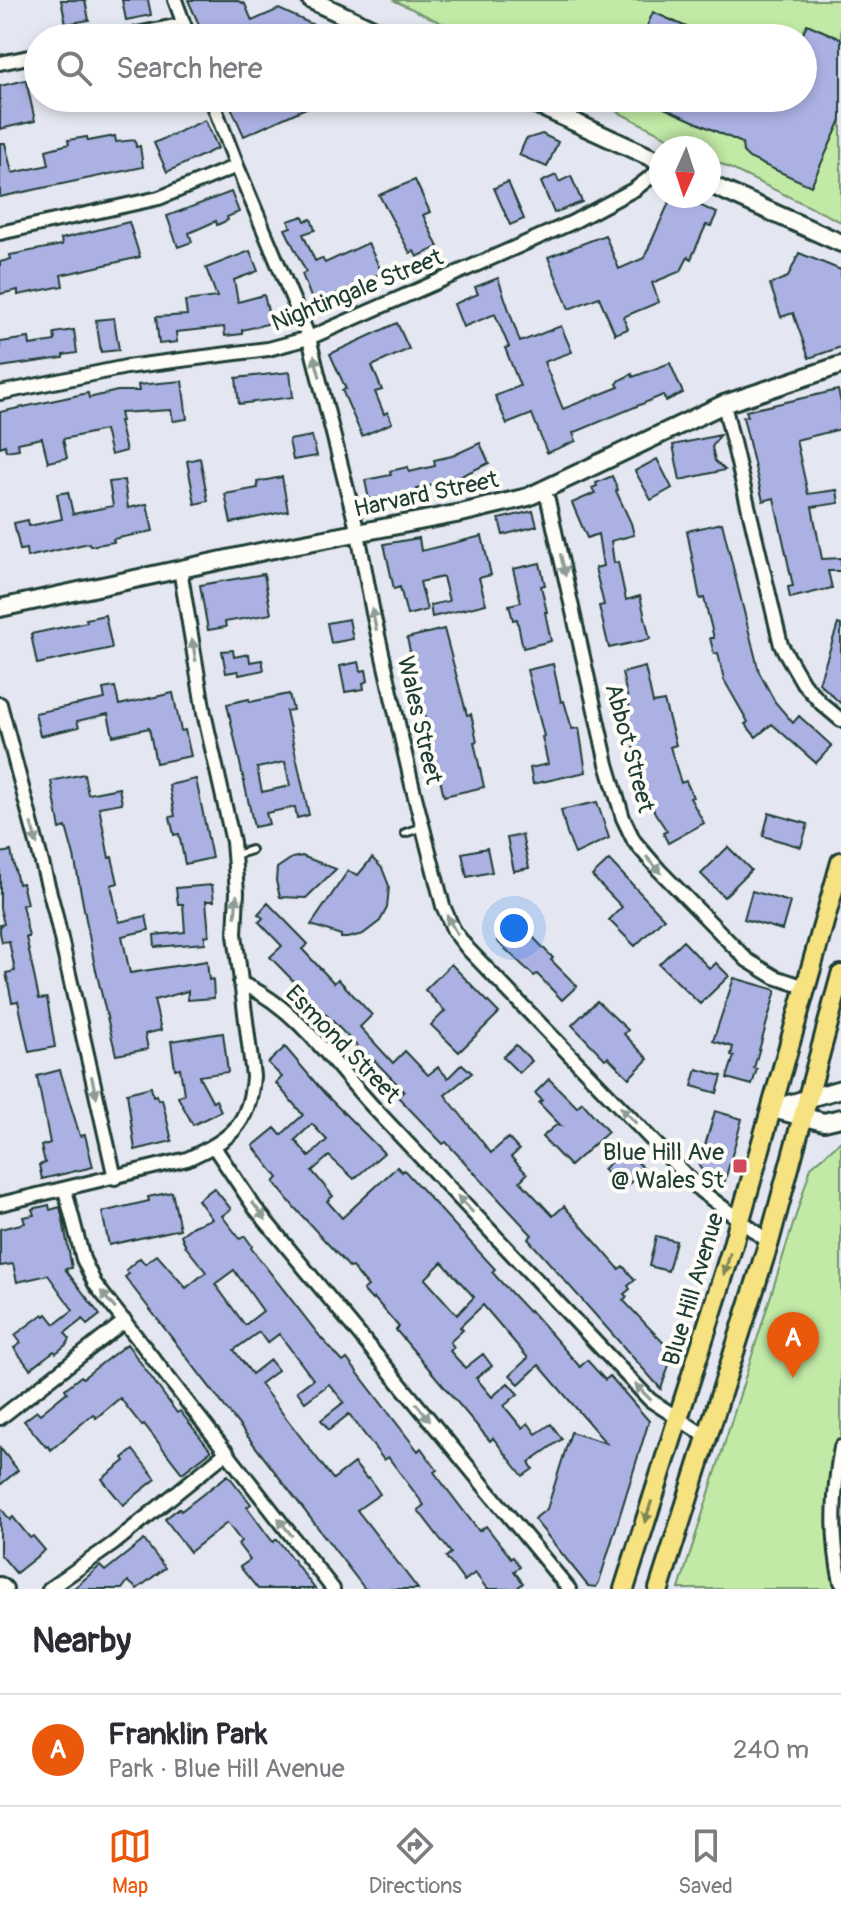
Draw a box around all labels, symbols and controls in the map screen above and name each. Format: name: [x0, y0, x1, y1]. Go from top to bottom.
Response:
search box: [24, 24, 817, 112]
icon: search: [52, 46, 96, 90]
text: Search here: [116, 50, 263, 87]
north arrow: [649, 136, 721, 208]
street label: Nightingale Street: [267, 243, 447, 338]
one-way arrow: [310, 353, 322, 378]
street label: Harvard Street: [351, 465, 501, 524]
one-way arrow: [557, 553, 570, 578]
one-way arrow: [367, 606, 380, 631]
one-way arrow: [187, 637, 200, 662]
street label: Wales Street: [391, 653, 448, 787]
street label: Abbot Street: [598, 681, 661, 816]
one-way arrow: [29, 821, 41, 846]
one-way arrow: [644, 855, 662, 874]
one-way arrow: [230, 893, 243, 918]
your location: [494, 908, 534, 948]
one-way arrow: [446, 913, 459, 936]
street label: Esmond Street: [279, 979, 406, 1110]
one-way arrow: [88, 1074, 100, 1099]
one-way arrow: [619, 1106, 638, 1125]
place label: Blue Hill Ave @ Wales St: [603, 1138, 724, 1195]
marker: Blue Hill Ave @ Wales St: [731, 1157, 749, 1175]
one-way arrow: [456, 1195, 474, 1214]
one-way arrow: [250, 1201, 266, 1221]
street label: Blue Hill Avenue: [656, 1209, 731, 1369]
one-way arrow: [720, 1253, 732, 1277]
one-way arrow: [100, 1290, 117, 1310]
pin: A: [767, 1312, 819, 1378]
one-way arrow: [635, 1383, 653, 1402]
one-way arrow: [415, 1402, 431, 1422]
one-way arrow: [641, 1501, 654, 1525]
one-way arrow: [278, 1517, 294, 1537]
text: Nearby: [32, 1620, 131, 1663]
text: Franklin Park: [108, 1716, 268, 1753]
text: A: [50, 1734, 66, 1766]
text: 240 m: [733, 1734, 809, 1766]
text: Park · Blue Hill Avenue: [108, 1753, 345, 1785]
tab: Map: [108, 1824, 152, 1900]
tab: Directions: [369, 1824, 462, 1900]
tab: Saved: [678, 1824, 733, 1900]

